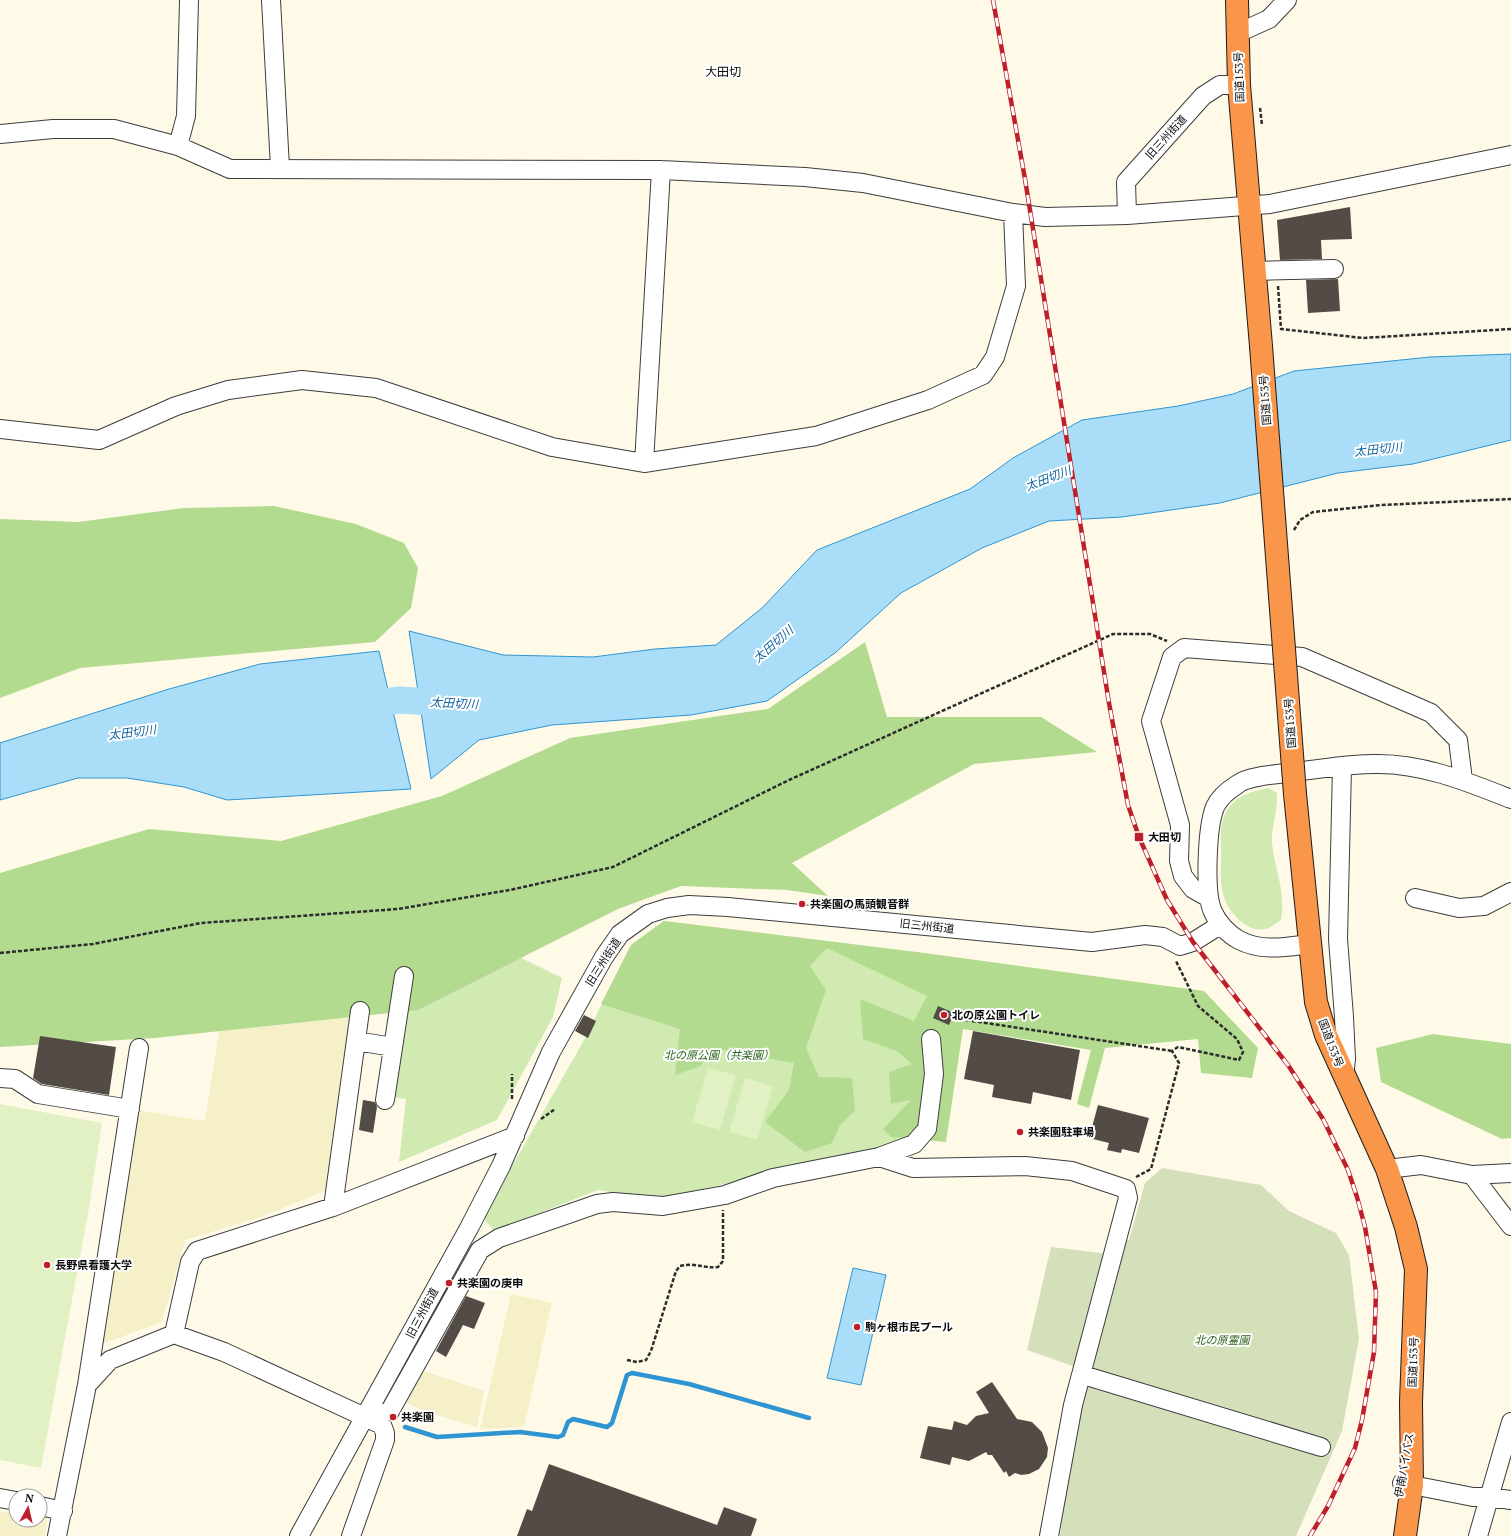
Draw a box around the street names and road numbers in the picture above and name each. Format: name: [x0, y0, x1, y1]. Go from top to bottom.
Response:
street label: 国道153号: [1231, 51, 1247, 103]
street label: 旧三州街道: [1142, 112, 1190, 162]
street label: 国道153号: [1256, 374, 1274, 426]
street label: 国道153号: [1281, 697, 1299, 749]
street label: 旧三州街道: [899, 916, 955, 936]
street label: 旧三州街道: [582, 935, 624, 989]
street label: 国道153号: [1315, 1017, 1347, 1069]
street label: 旧三州街道: [403, 1285, 441, 1341]
street label: 国道153号: [1405, 1336, 1421, 1388]
street label: 伊南バイパス: [1391, 1431, 1417, 1499]

